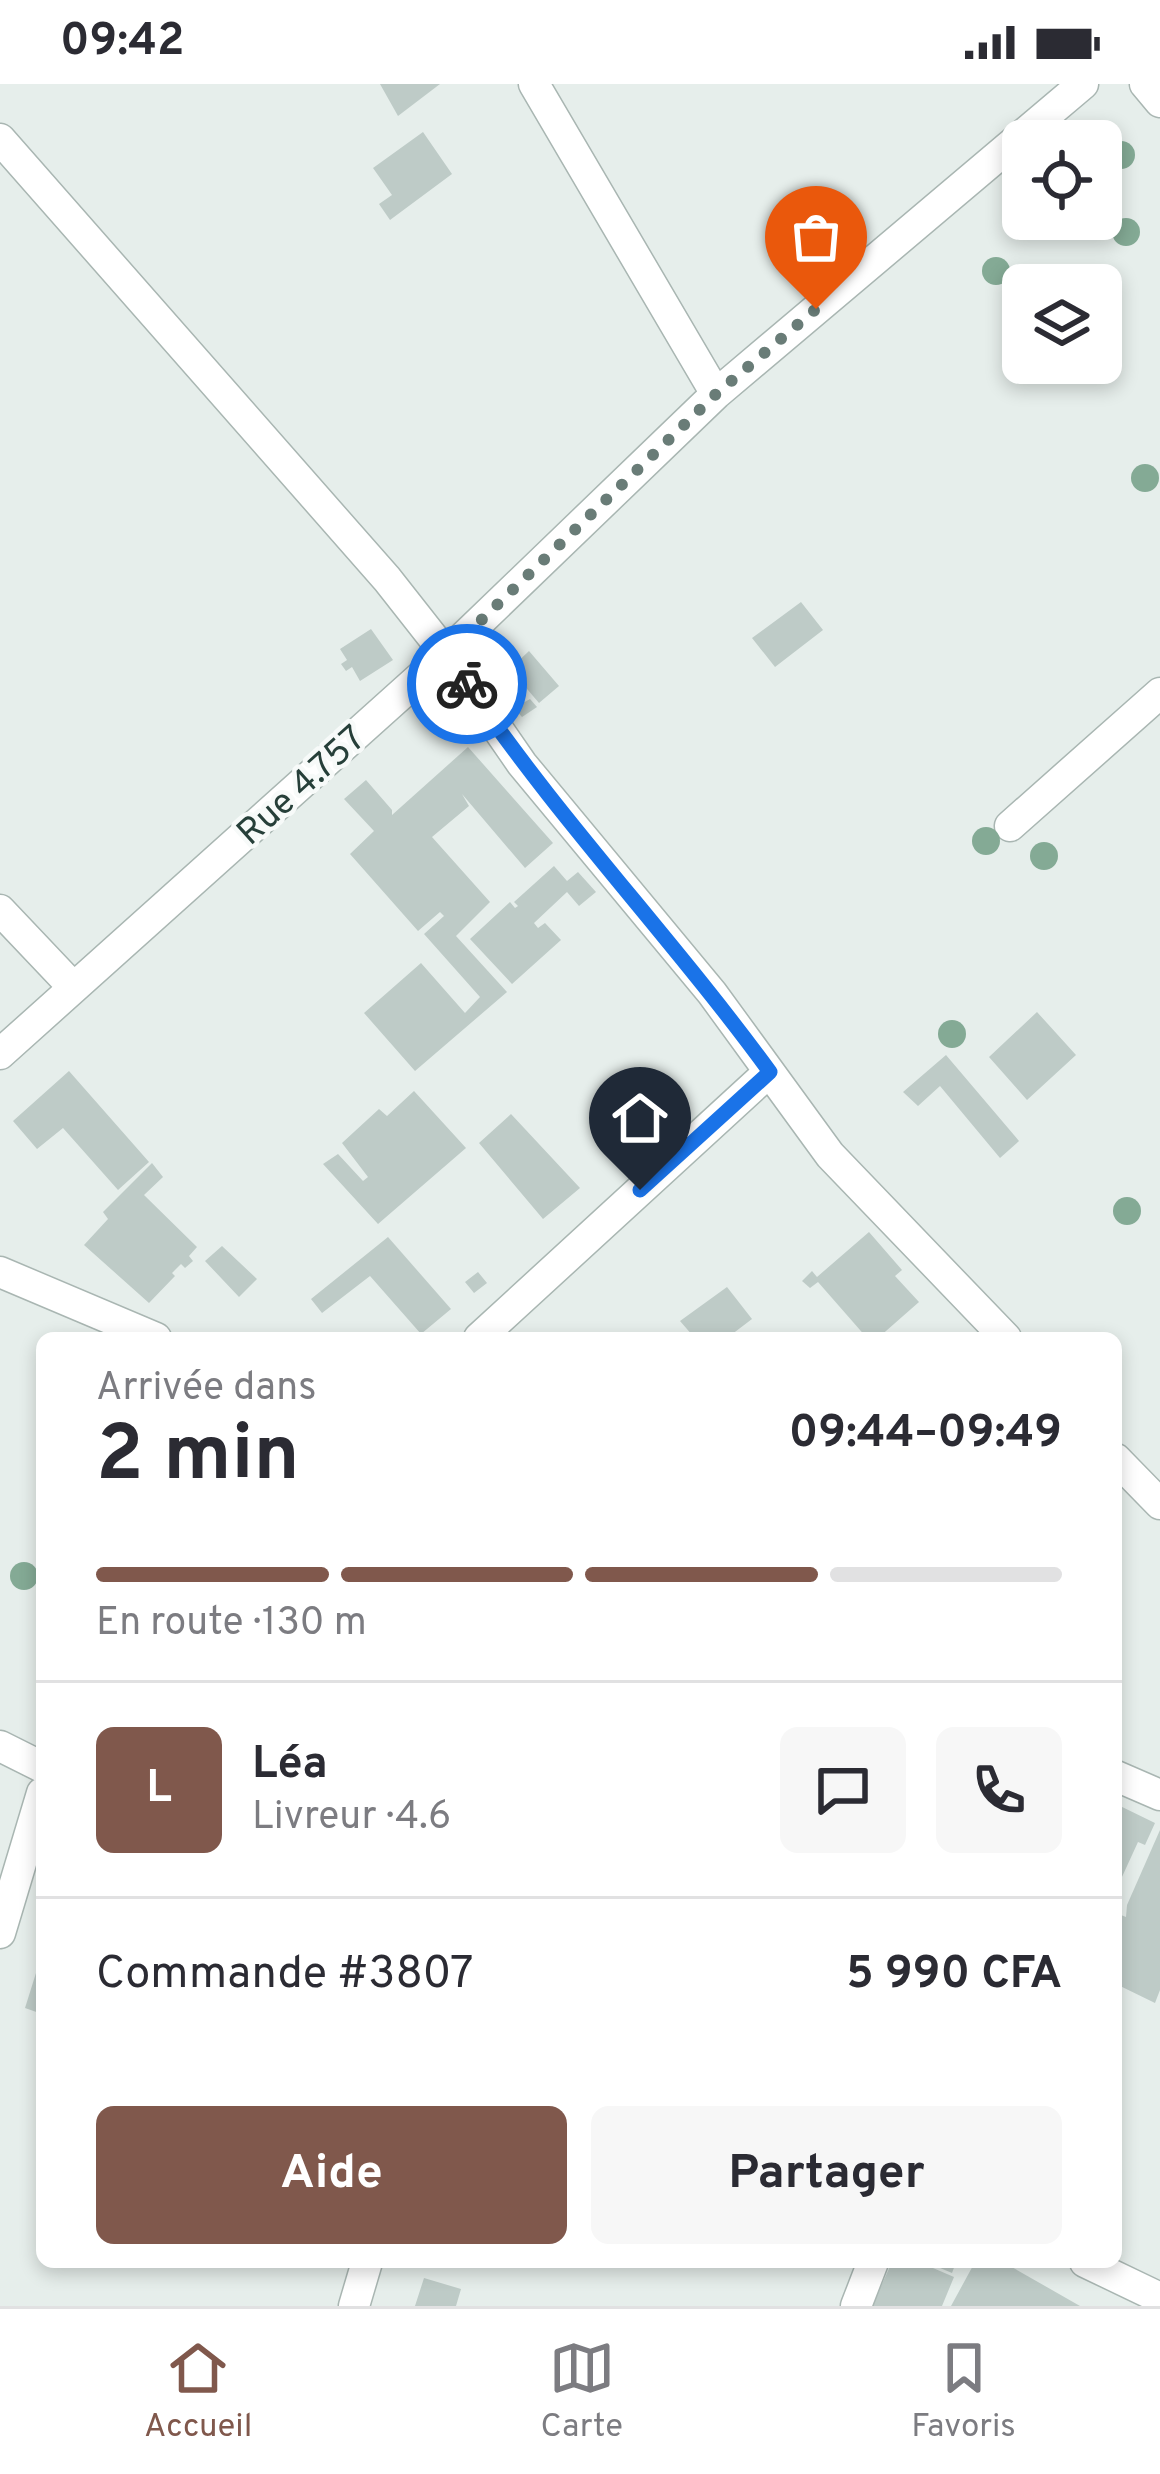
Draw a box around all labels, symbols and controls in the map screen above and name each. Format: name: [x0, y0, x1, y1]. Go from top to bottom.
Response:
text: 09:42: [60, 14, 185, 71]
map controls: [1002, 120, 1122, 384]
button: locate: [1002, 120, 1122, 240]
pin: [765, 186, 867, 309]
icon: bag: [783, 204, 849, 270]
button: layers: [1002, 264, 1122, 384]
courier: [407, 624, 527, 744]
icon: bike: [434, 651, 500, 717]
street label: Rue 4.757: [229, 717, 377, 857]
pin: [589, 1067, 691, 1190]
icon: home: [607, 1085, 673, 1151]
text: Arrivée dans: [96, 1365, 316, 1414]
text: 09:44–09:49: [789, 1406, 1062, 1463]
text: 2 min: [96, 1409, 300, 1508]
text: En route · 130 m: [96, 1600, 367, 1649]
button: chat: [780, 1727, 906, 1853]
button: phone: [936, 1727, 1062, 1853]
text: Léa: [252, 1737, 328, 1794]
text: L: [146, 1761, 172, 1818]
text: Livreur · 4.6: [252, 1794, 451, 1843]
text: Commande #3807: [96, 1947, 474, 2004]
text: 5 990 CFA: [846, 1947, 1062, 2004]
button: Aide: [96, 2106, 567, 2244]
button: Partager: [591, 2106, 1062, 2244]
tab: Accueil: [144, 2335, 252, 2449]
tab: Carte: [541, 2335, 623, 2449]
tab: Favoris: [911, 2335, 1016, 2449]

